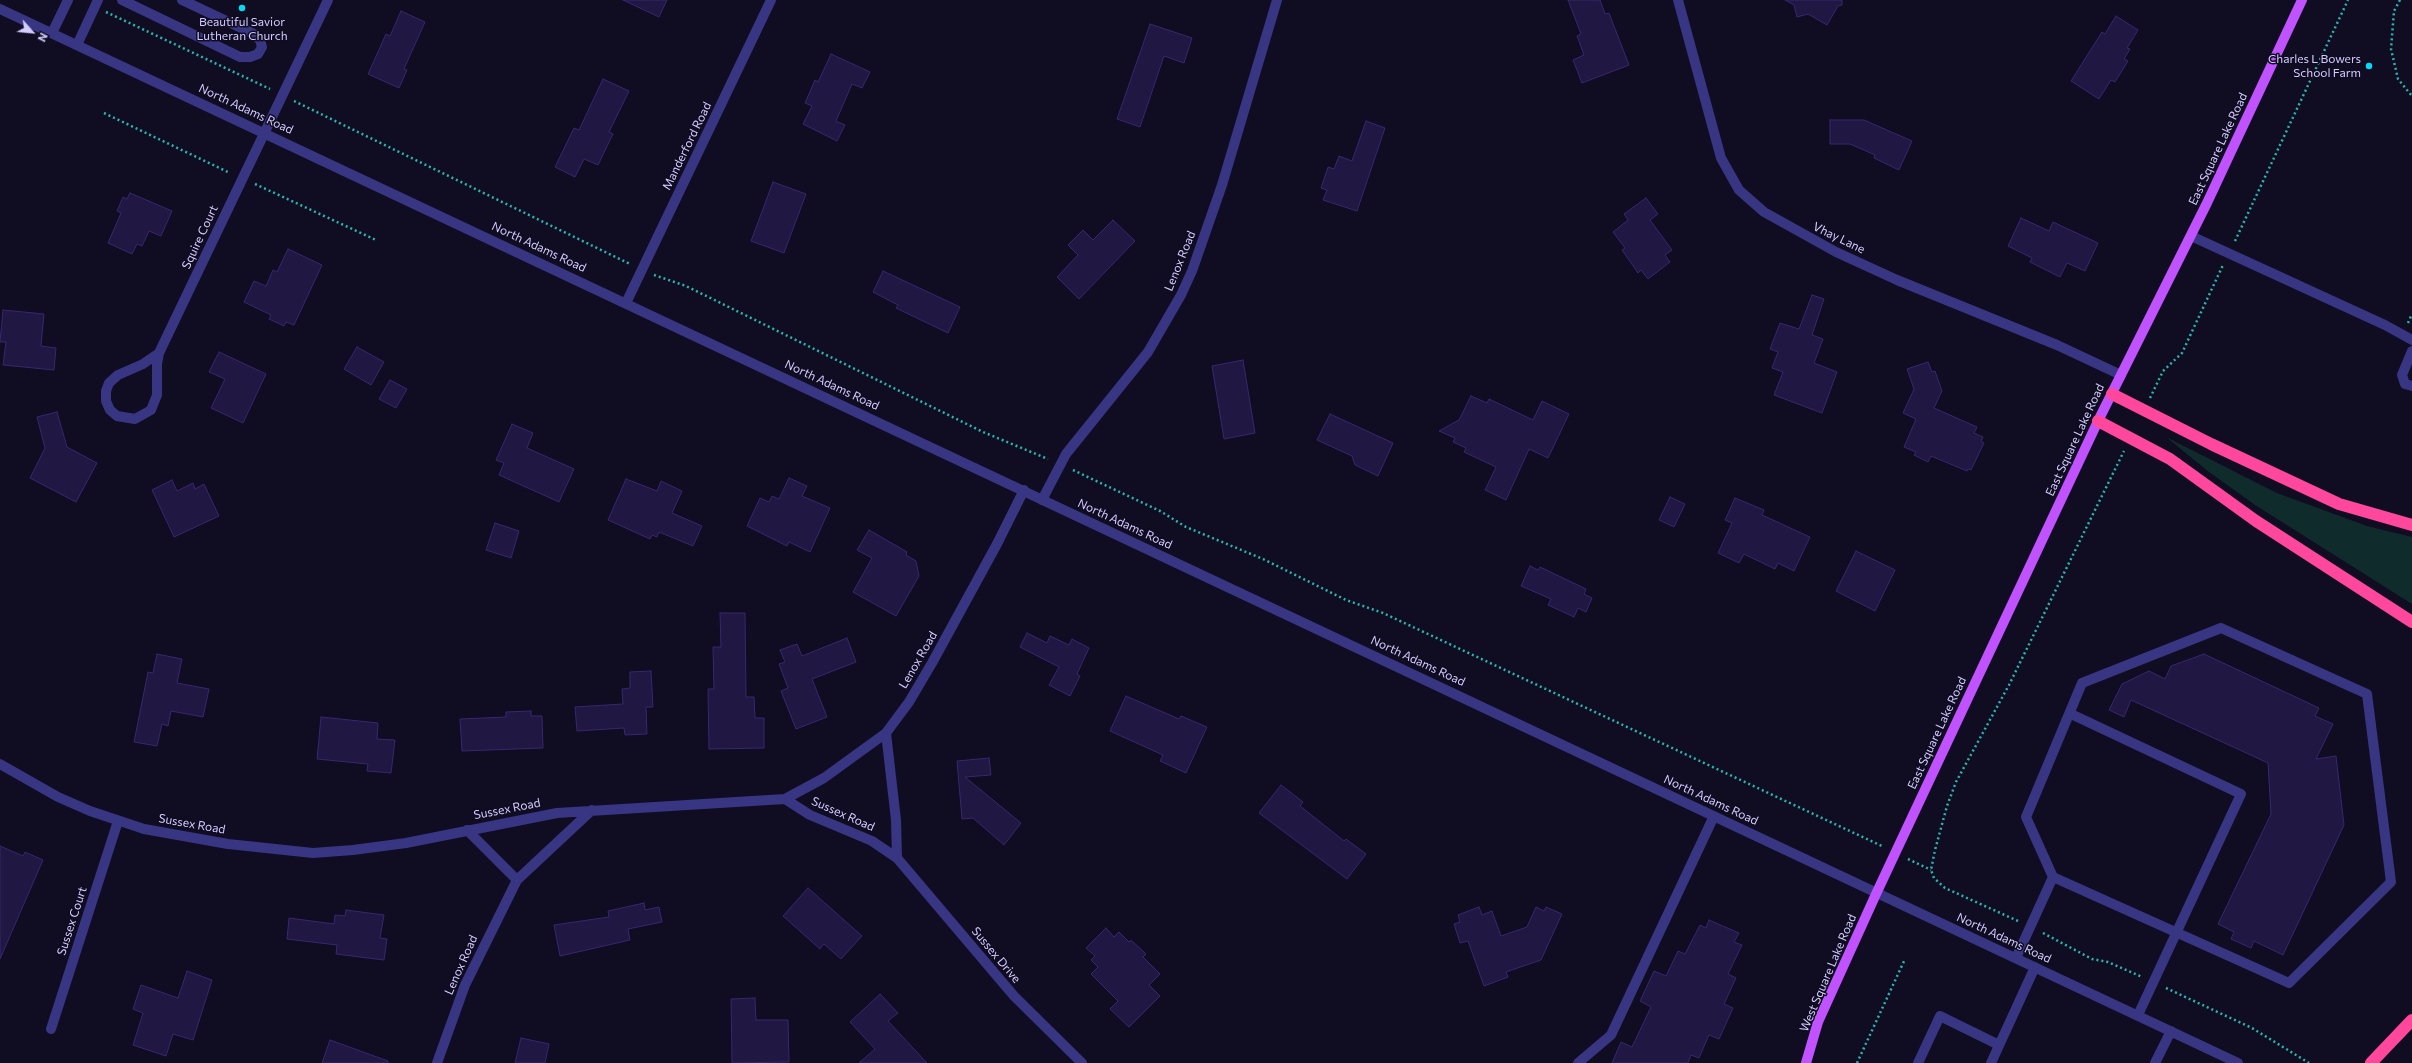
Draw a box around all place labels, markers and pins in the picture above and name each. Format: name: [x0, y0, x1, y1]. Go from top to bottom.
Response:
marker: Beautiful Savior Lutheran Church: [237, 3, 247, 13]
place label: Beautiful Savior Lutheran Church: [196, 15, 288, 43]
place label: Charles L Bowers School Farm: [2268, 52, 2361, 80]
marker: Charles L Bowers School Farm: [2364, 61, 2374, 71]

